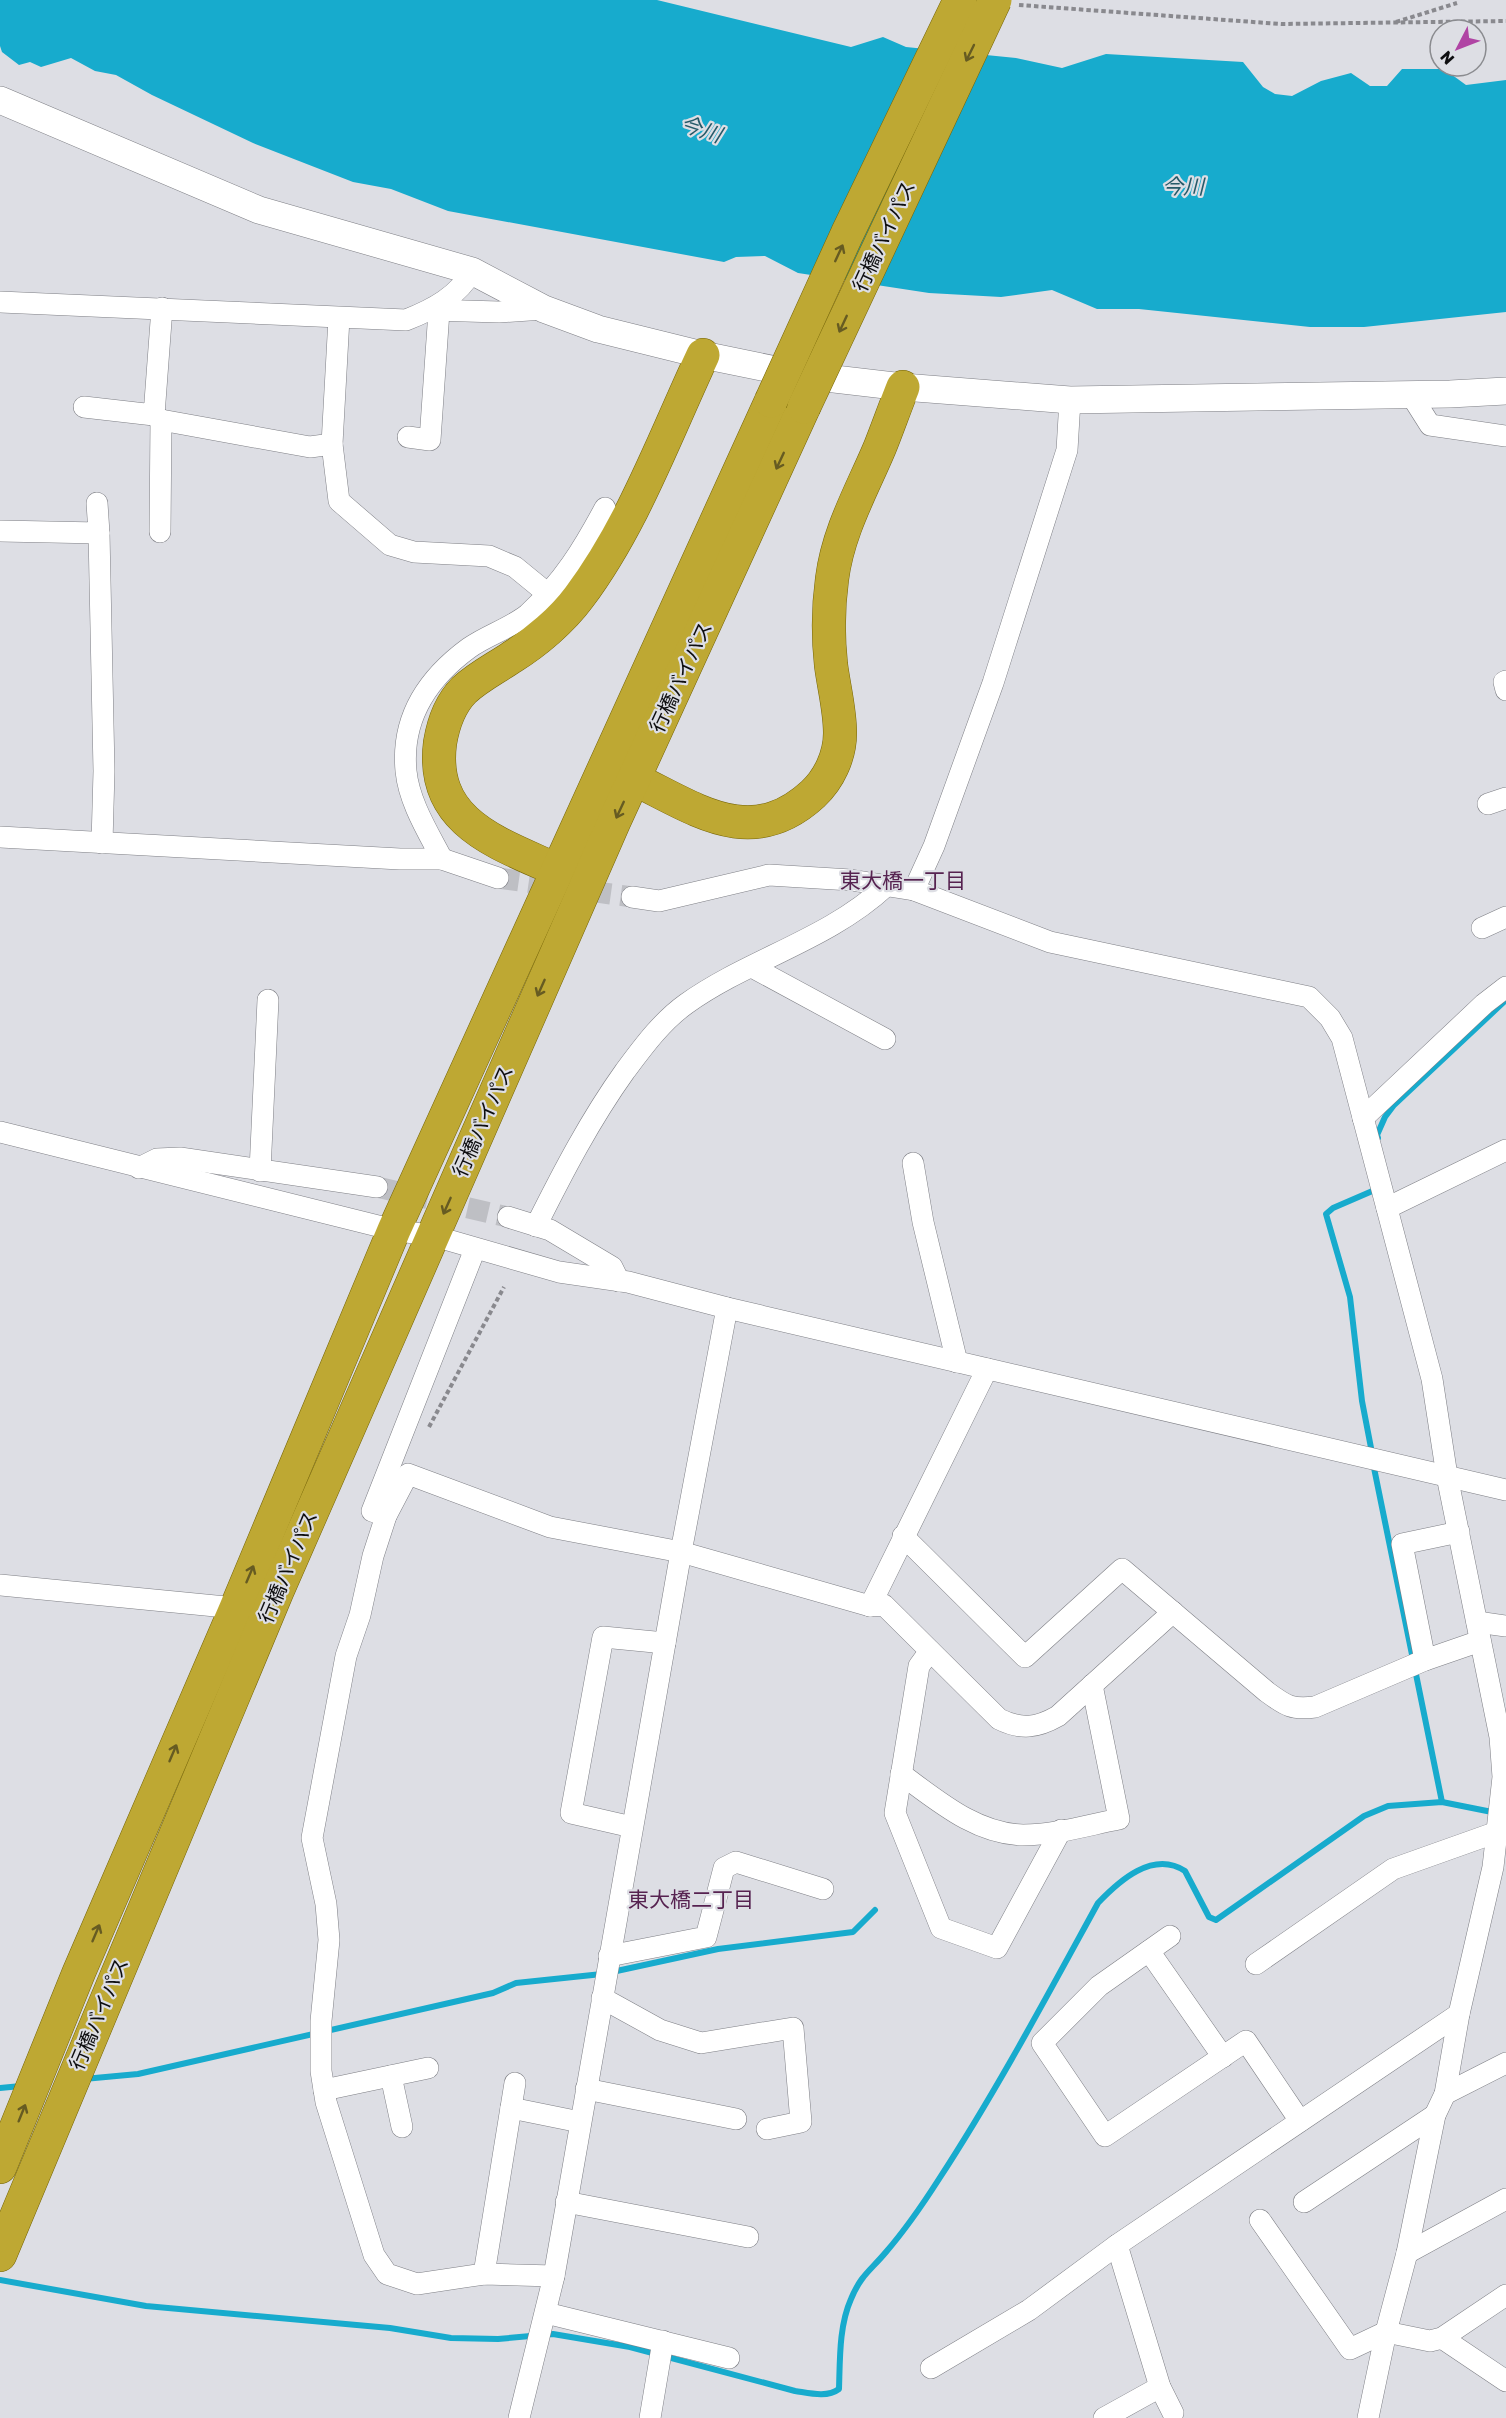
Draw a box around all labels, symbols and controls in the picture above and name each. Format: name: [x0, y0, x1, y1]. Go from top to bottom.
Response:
north arrow: [1428, 18, 1488, 78]
one-way arrow: [964, 43, 976, 61]
text: N: [1436, 47, 1458, 68]
water label: 今川: [677, 111, 727, 148]
water label: 今川: [1162, 174, 1206, 199]
street label: 行橋バイパス: [848, 177, 920, 295]
one-way arrow: [833, 244, 845, 262]
one-way arrow: [836, 315, 848, 333]
one-way arrow: [773, 451, 785, 469]
street label: 行橋バイパス: [645, 618, 717, 736]
one-way arrow: [613, 800, 625, 818]
district label: 東大橋一丁目: [840, 868, 966, 893]
one-way arrow: [535, 979, 547, 997]
street label: 行橋バイパス: [448, 1061, 518, 1181]
one-way arrow: [441, 1196, 452, 1214]
street label: 行橋バイパス: [254, 1507, 322, 1627]
one-way arrow: [245, 1565, 256, 1584]
one-way arrow: [168, 1745, 179, 1763]
district label: 東大橋二丁目: [628, 1887, 754, 1912]
one-way arrow: [91, 1924, 102, 1942]
street label: 行橋バイパス: [65, 1954, 133, 2074]
one-way arrow: [17, 2104, 28, 2123]

